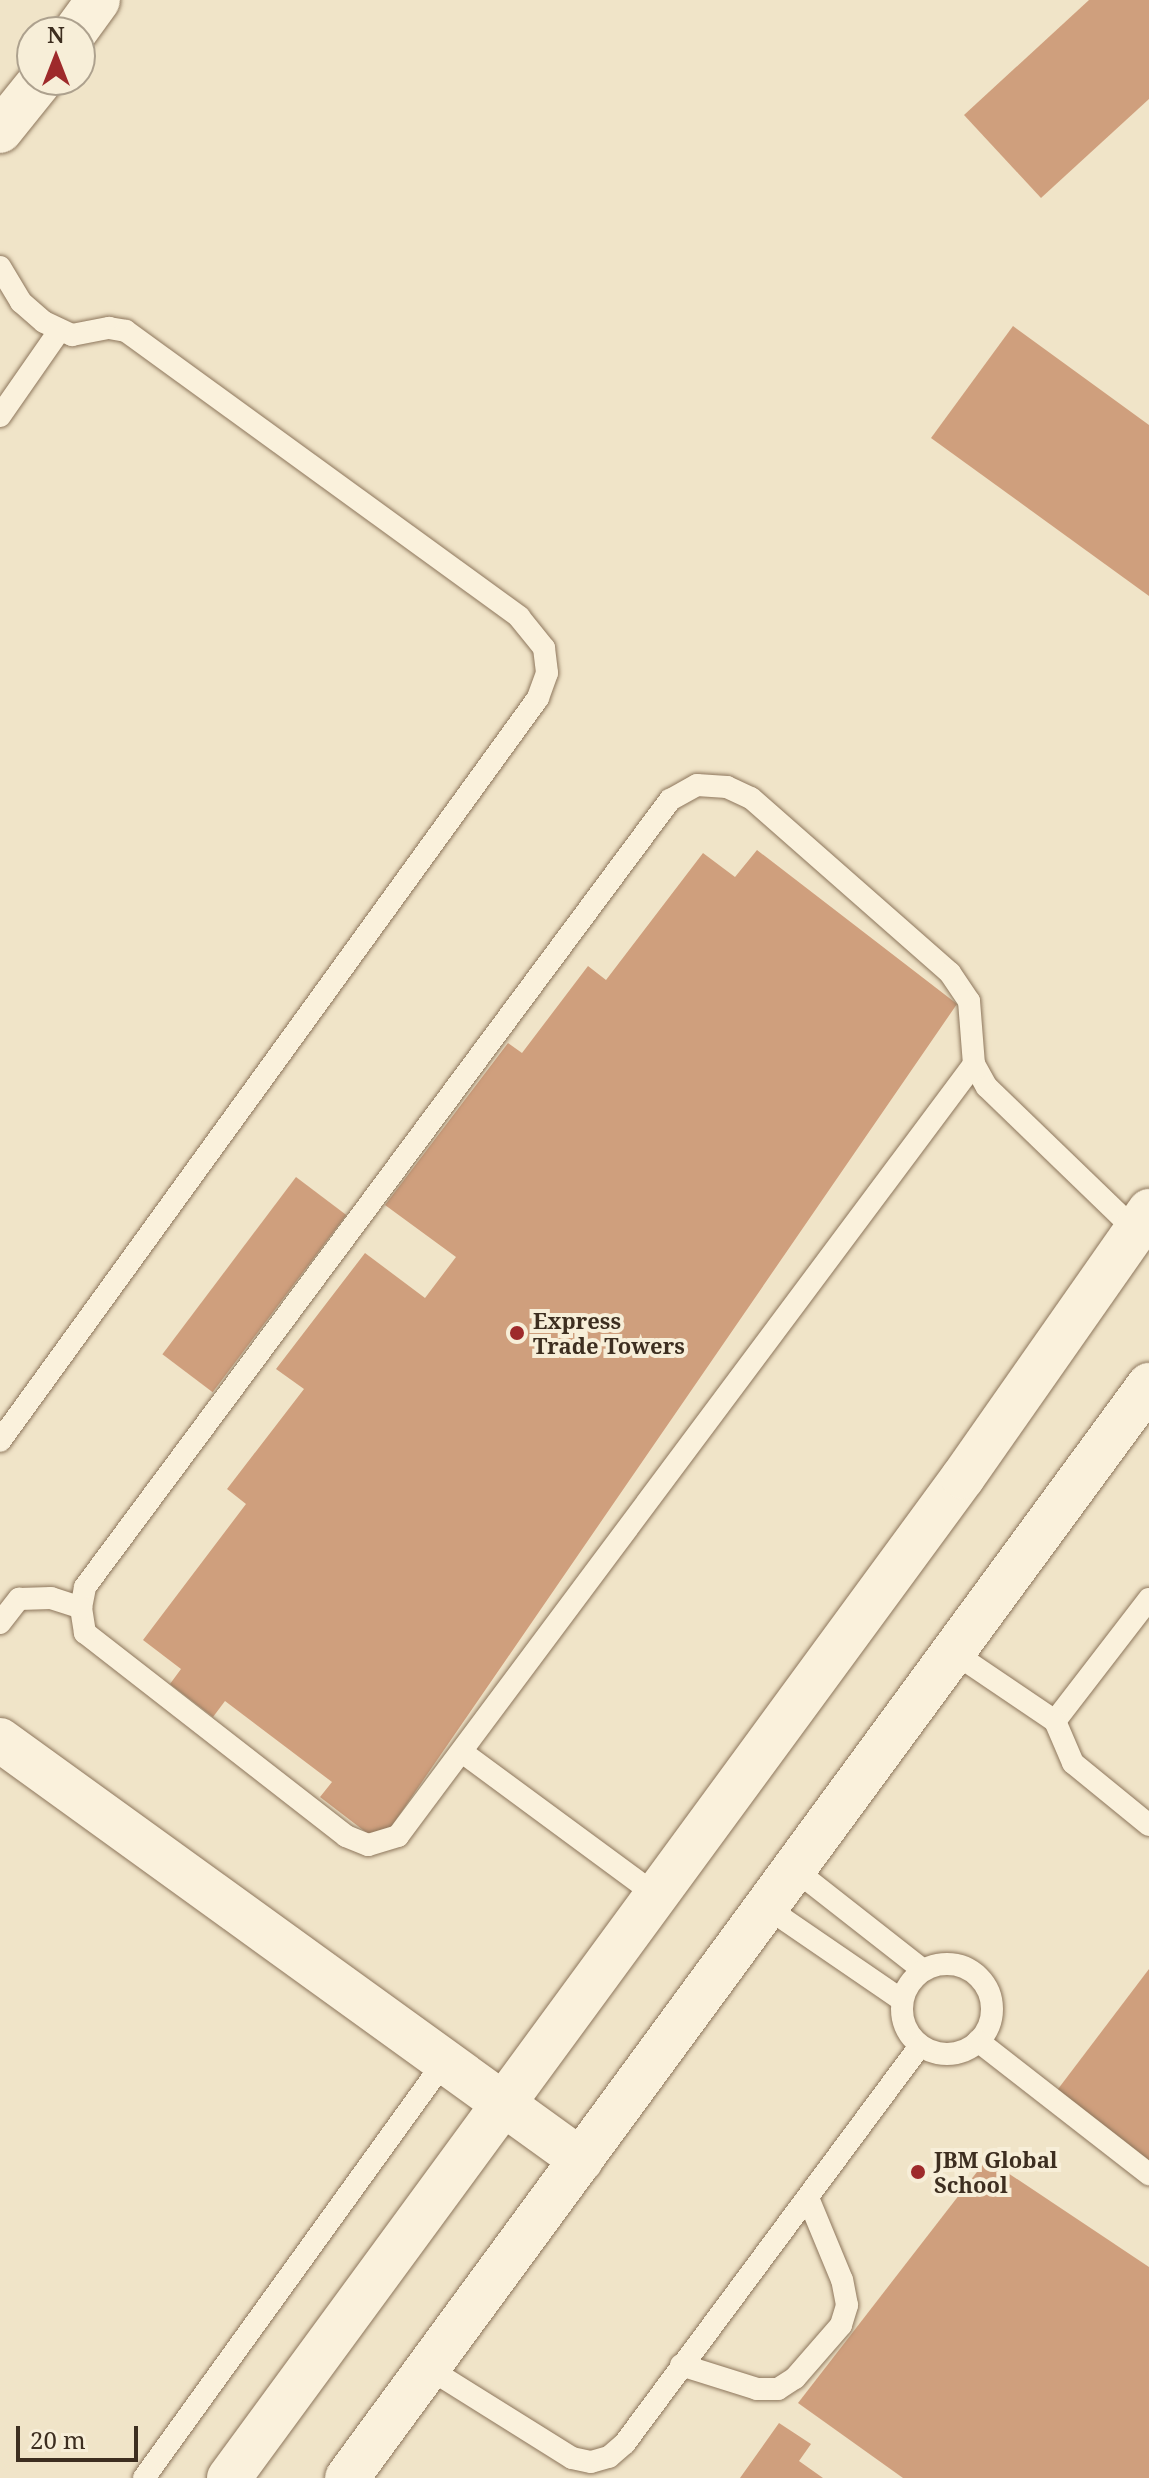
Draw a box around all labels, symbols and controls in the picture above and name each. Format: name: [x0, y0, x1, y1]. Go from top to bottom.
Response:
north arrow: [16, 16, 96, 96]
text: N: [47, 19, 65, 49]
place label: Express Trade Towers: [533, 1307, 685, 1358]
marker: Express Trade Towers: [508, 1324, 526, 1342]
place label: JBM Global School: [934, 2146, 1058, 2198]
marker: JBM Global School: [909, 2163, 927, 2181]
scale bar: [20, 2410, 142, 2460]
text: 20 m: [30, 2423, 86, 2456]

